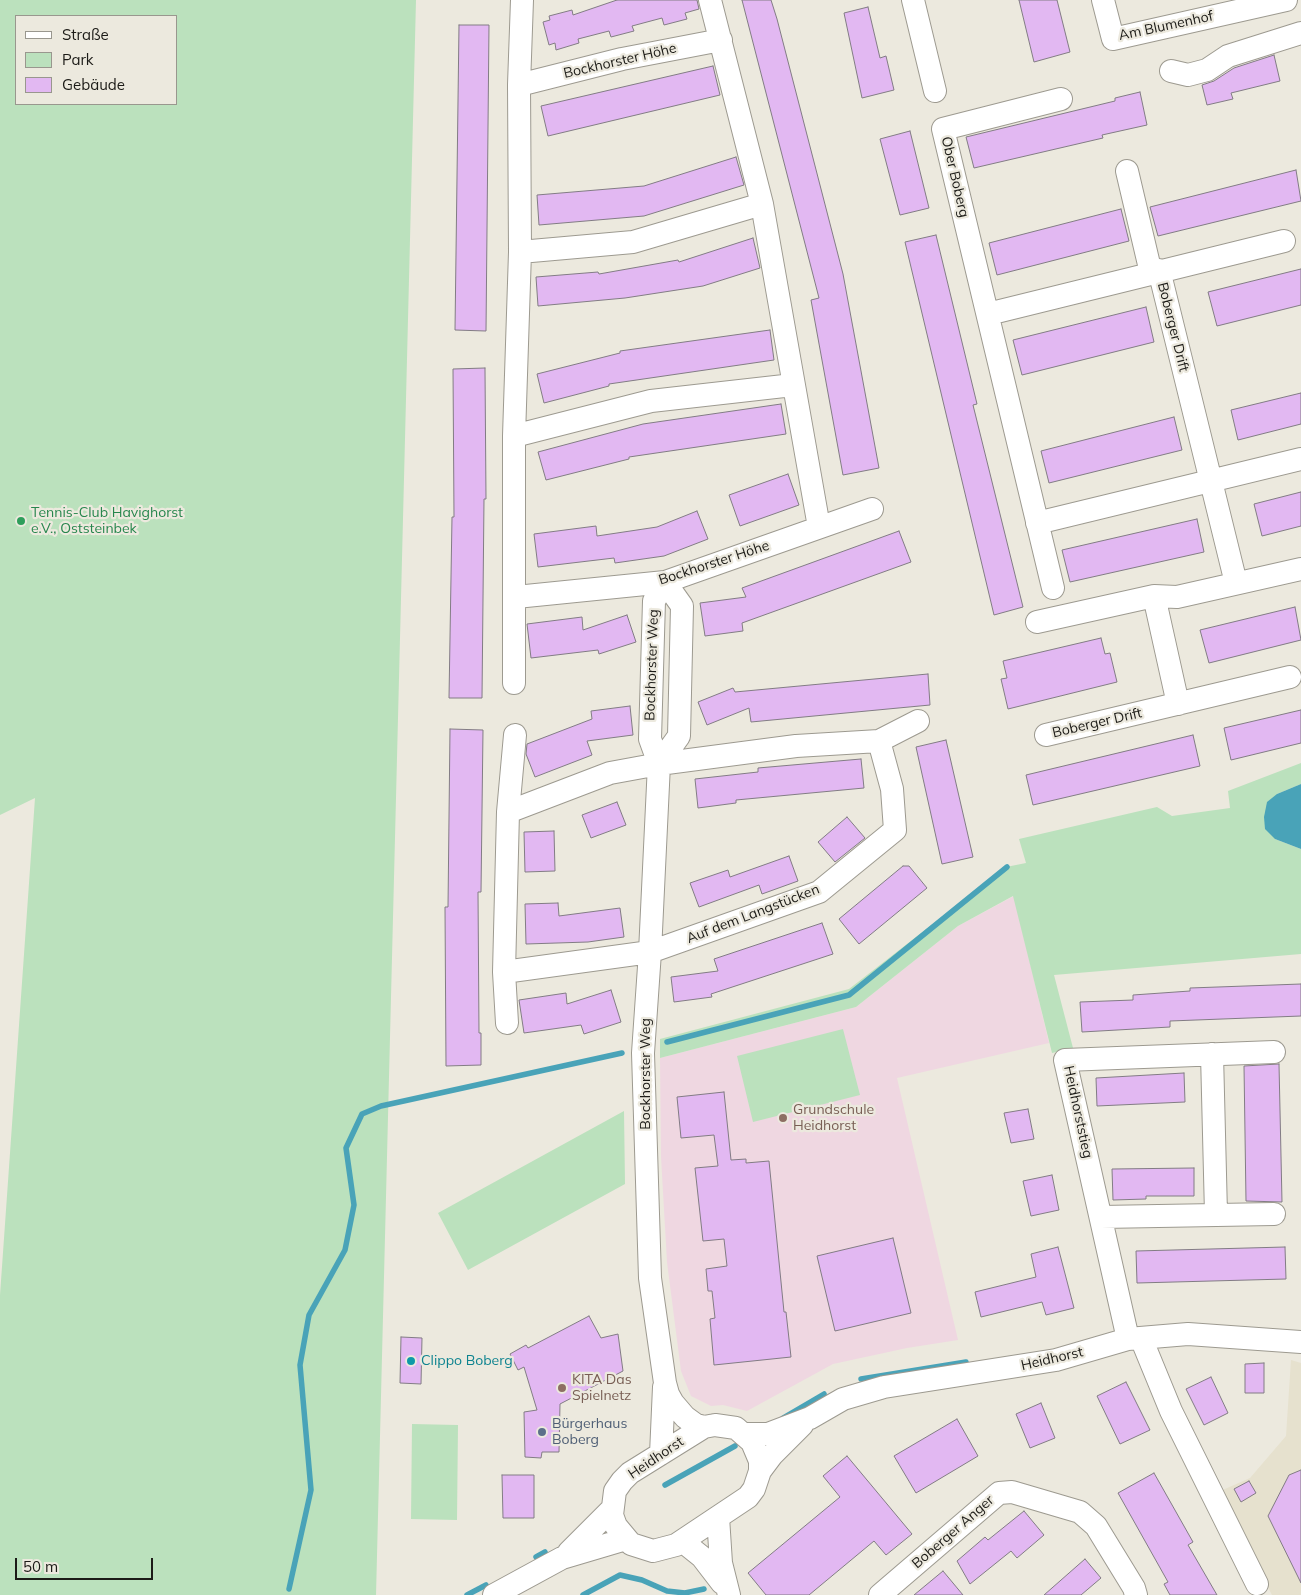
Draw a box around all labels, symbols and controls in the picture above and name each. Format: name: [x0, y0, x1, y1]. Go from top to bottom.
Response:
street label: Am Blumenhof: [1117, 8, 1215, 44]
legend: [15, 15, 178, 105]
text: Straße: [62, 25, 109, 44]
street label: Bockhorster Höhe: [562, 40, 678, 82]
text: Park: [62, 50, 94, 69]
text: Gebäude: [62, 75, 125, 94]
street label: Ober Boberg: [938, 135, 972, 219]
street label: Boberger Drift: [1154, 281, 1192, 373]
place label: Tennis-Club Havighorst e.V., Oststeinbek: [31, 505, 183, 538]
marker: Tennis-Club Havighorst e.V., Oststeinbek: [15, 515, 27, 527]
street label: Bockhorster Höhe: [657, 537, 771, 589]
street label: Bockhorster Weg: [642, 609, 662, 721]
street label: Boberger Drift: [1051, 705, 1143, 741]
street label: Auf dem Langstücken: [684, 881, 822, 947]
street label: Bockhorster Weg: [638, 1018, 654, 1130]
street label: Heidhorststieg: [1060, 1064, 1096, 1160]
place label: Grundschule Heidhorst: [793, 1102, 874, 1134]
marker: Grundschule Heidhorst: [777, 1112, 789, 1124]
street label: Heidhorst: [1019, 1344, 1085, 1374]
place label: Clippo Boberg: [421, 1353, 513, 1369]
marker: Clippo Boberg: [405, 1355, 417, 1367]
place label: KITA Das Spielnetz: [572, 1372, 632, 1404]
marker: KITA Das Spielnetz: [556, 1382, 568, 1394]
place label: Bürgerhaus Boberg: [552, 1416, 627, 1448]
marker: Bürgerhaus Boberg: [536, 1426, 548, 1438]
street label: Heidhorst: [625, 1433, 687, 1483]
street label: Boberger Anger: [909, 1492, 997, 1572]
scale bar: [18, 1548, 155, 1580]
text: 50 m: [23, 1557, 58, 1576]

